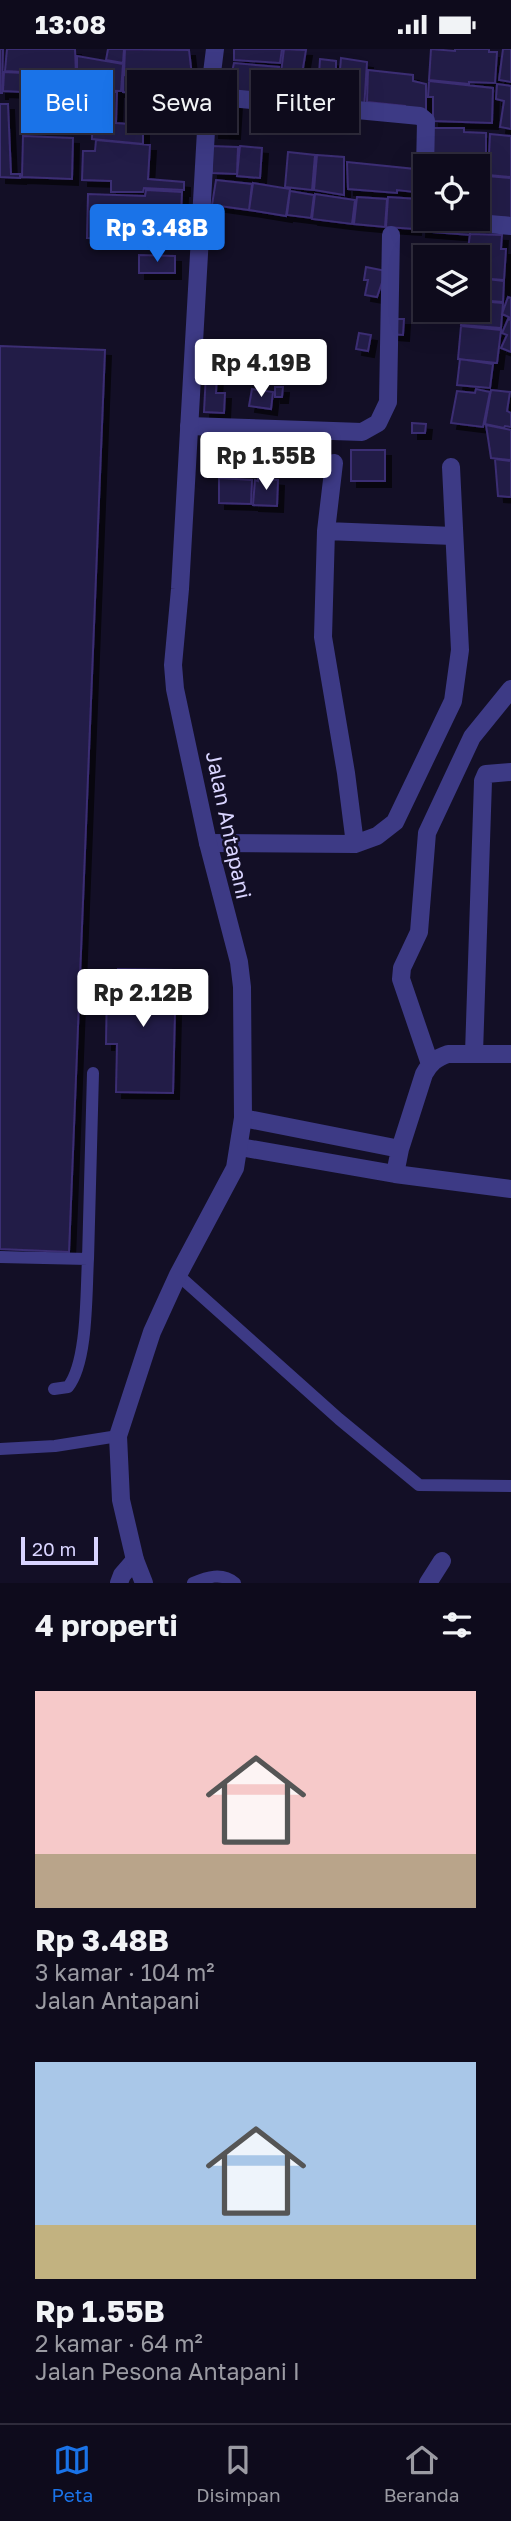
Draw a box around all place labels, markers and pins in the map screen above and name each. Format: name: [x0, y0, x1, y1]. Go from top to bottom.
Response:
pin: Rp 3.48B: [85, 205, 229, 264]
pin: Rp 4.19B: [189, 339, 333, 399]
pin: Rp 1.55B: [194, 433, 338, 492]
pin: Rp 2.12B: [71, 969, 215, 1029]

